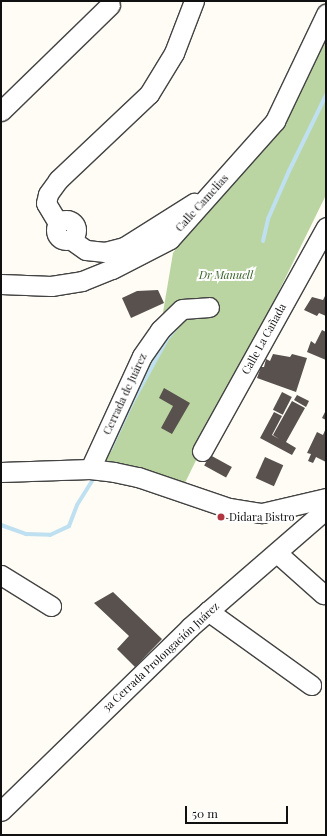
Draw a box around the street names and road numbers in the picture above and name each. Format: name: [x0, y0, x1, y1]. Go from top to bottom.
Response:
street label: Calle Camelias: [173, 172, 231, 234]
street label: Calle La Cañada: [239, 301, 289, 377]
street label: Cerrada de Juárez: [100, 351, 150, 437]
street label: 3a Cerrada Prolongación Juárez: [100, 599, 222, 715]

